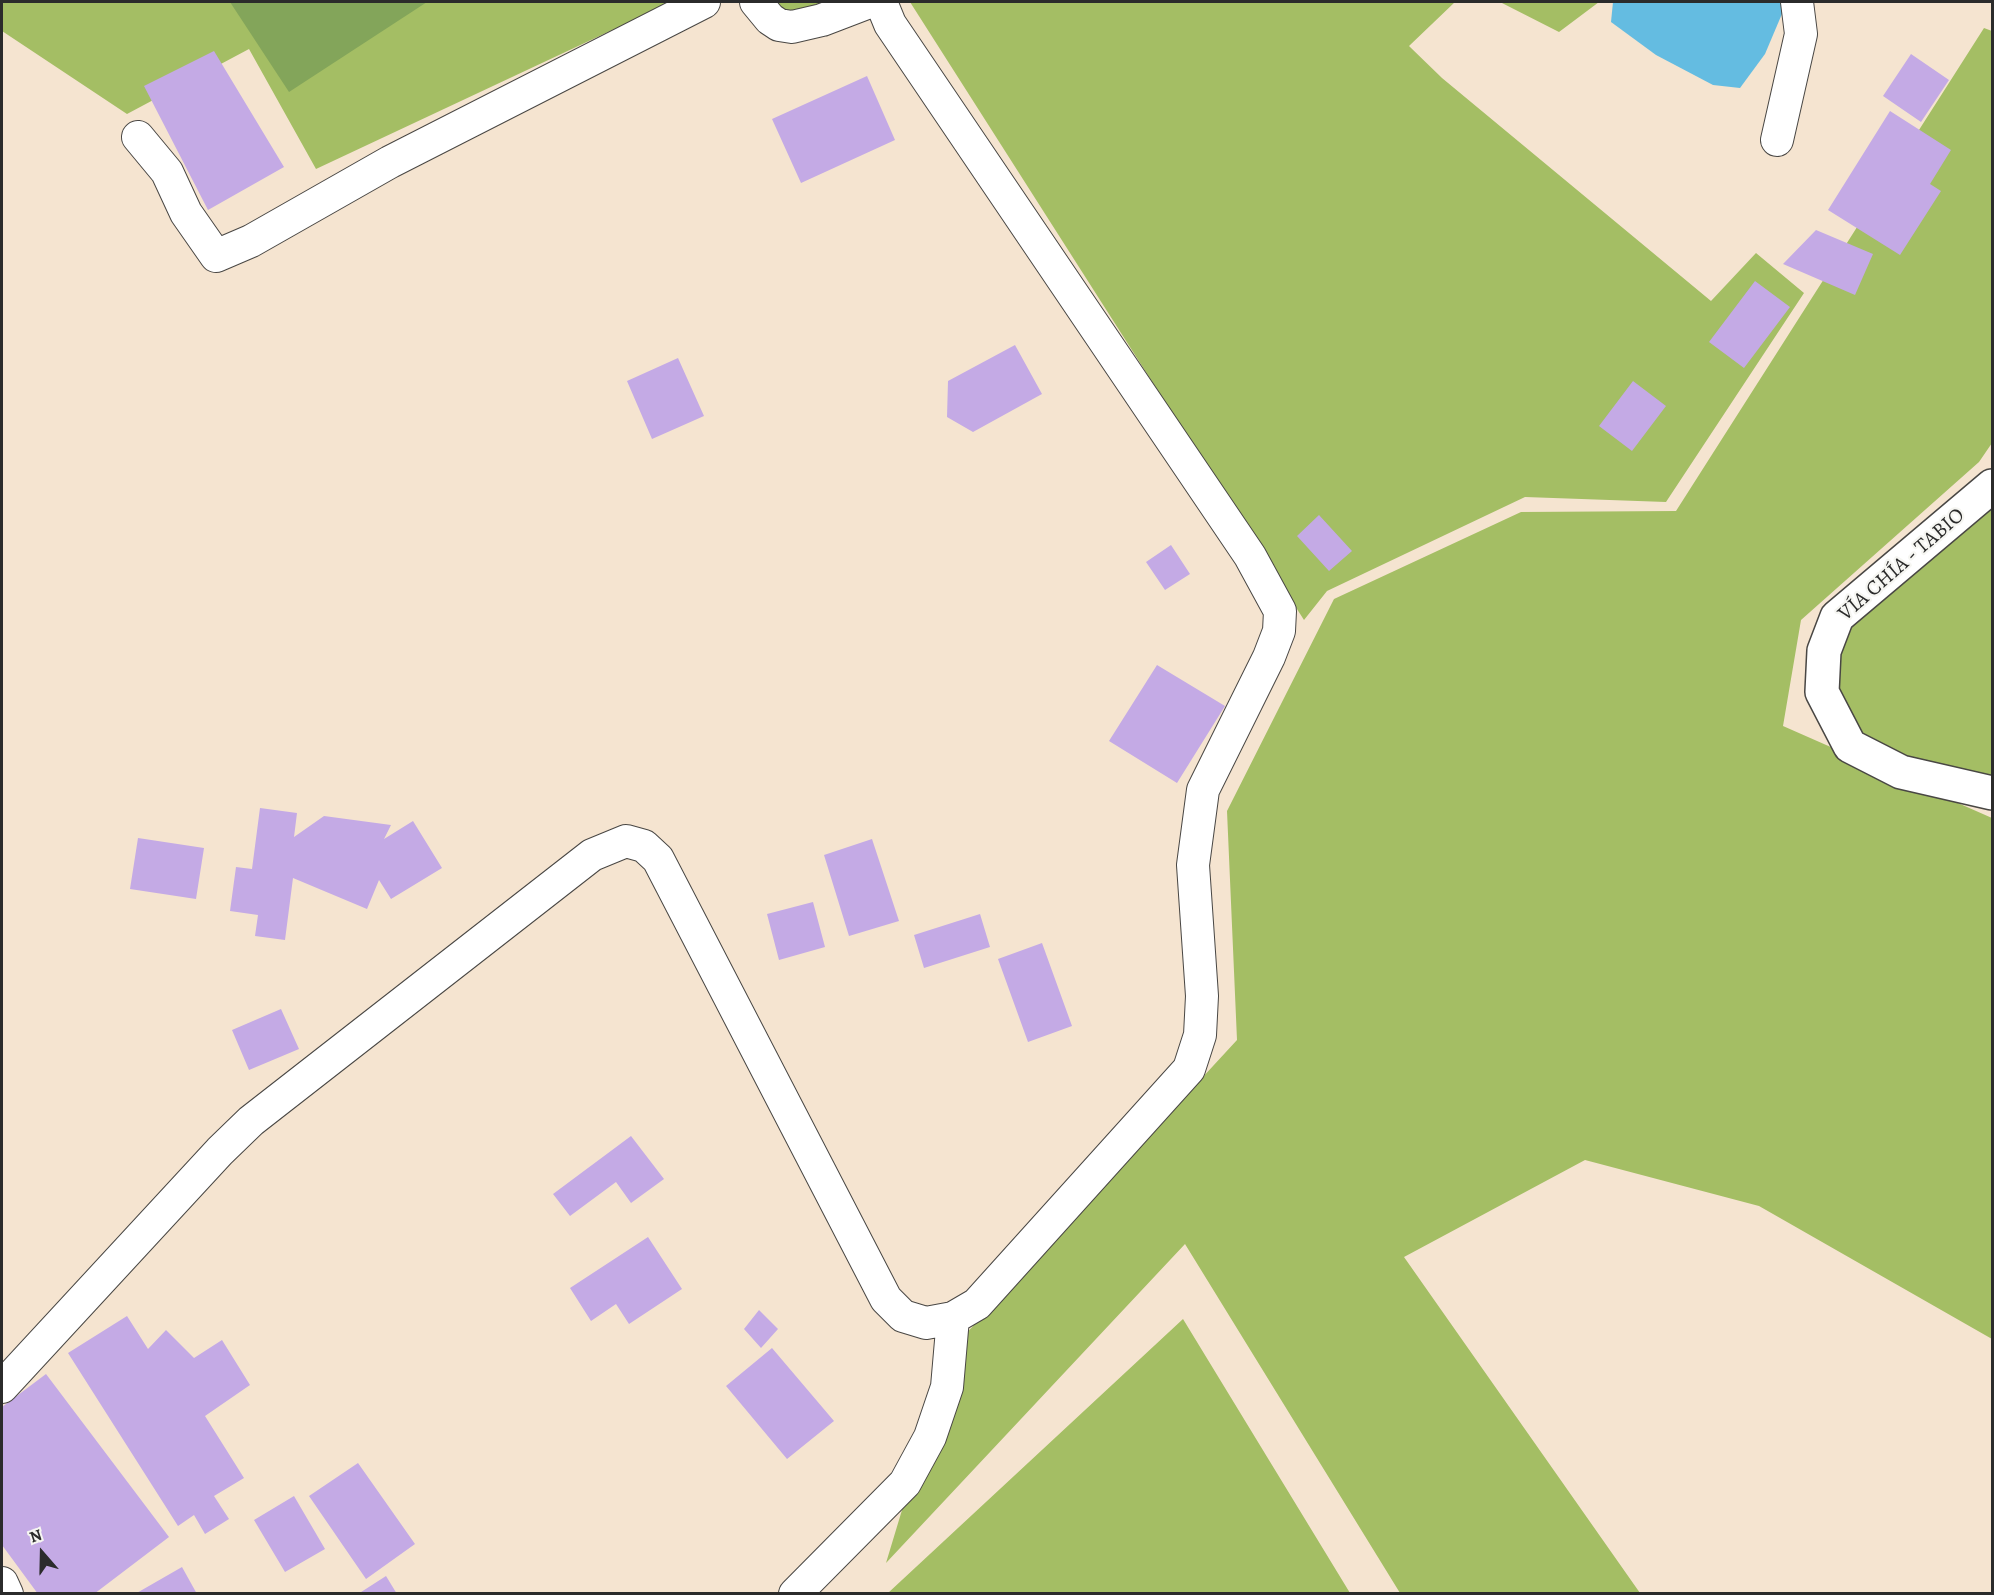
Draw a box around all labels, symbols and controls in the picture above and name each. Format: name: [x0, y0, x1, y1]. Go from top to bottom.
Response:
street label: VÍA CHÍA - TABIO: [1834, 503, 1970, 627]
north arrow: [12, 1523, 72, 1583]
text: N: [27, 1524, 45, 1548]

